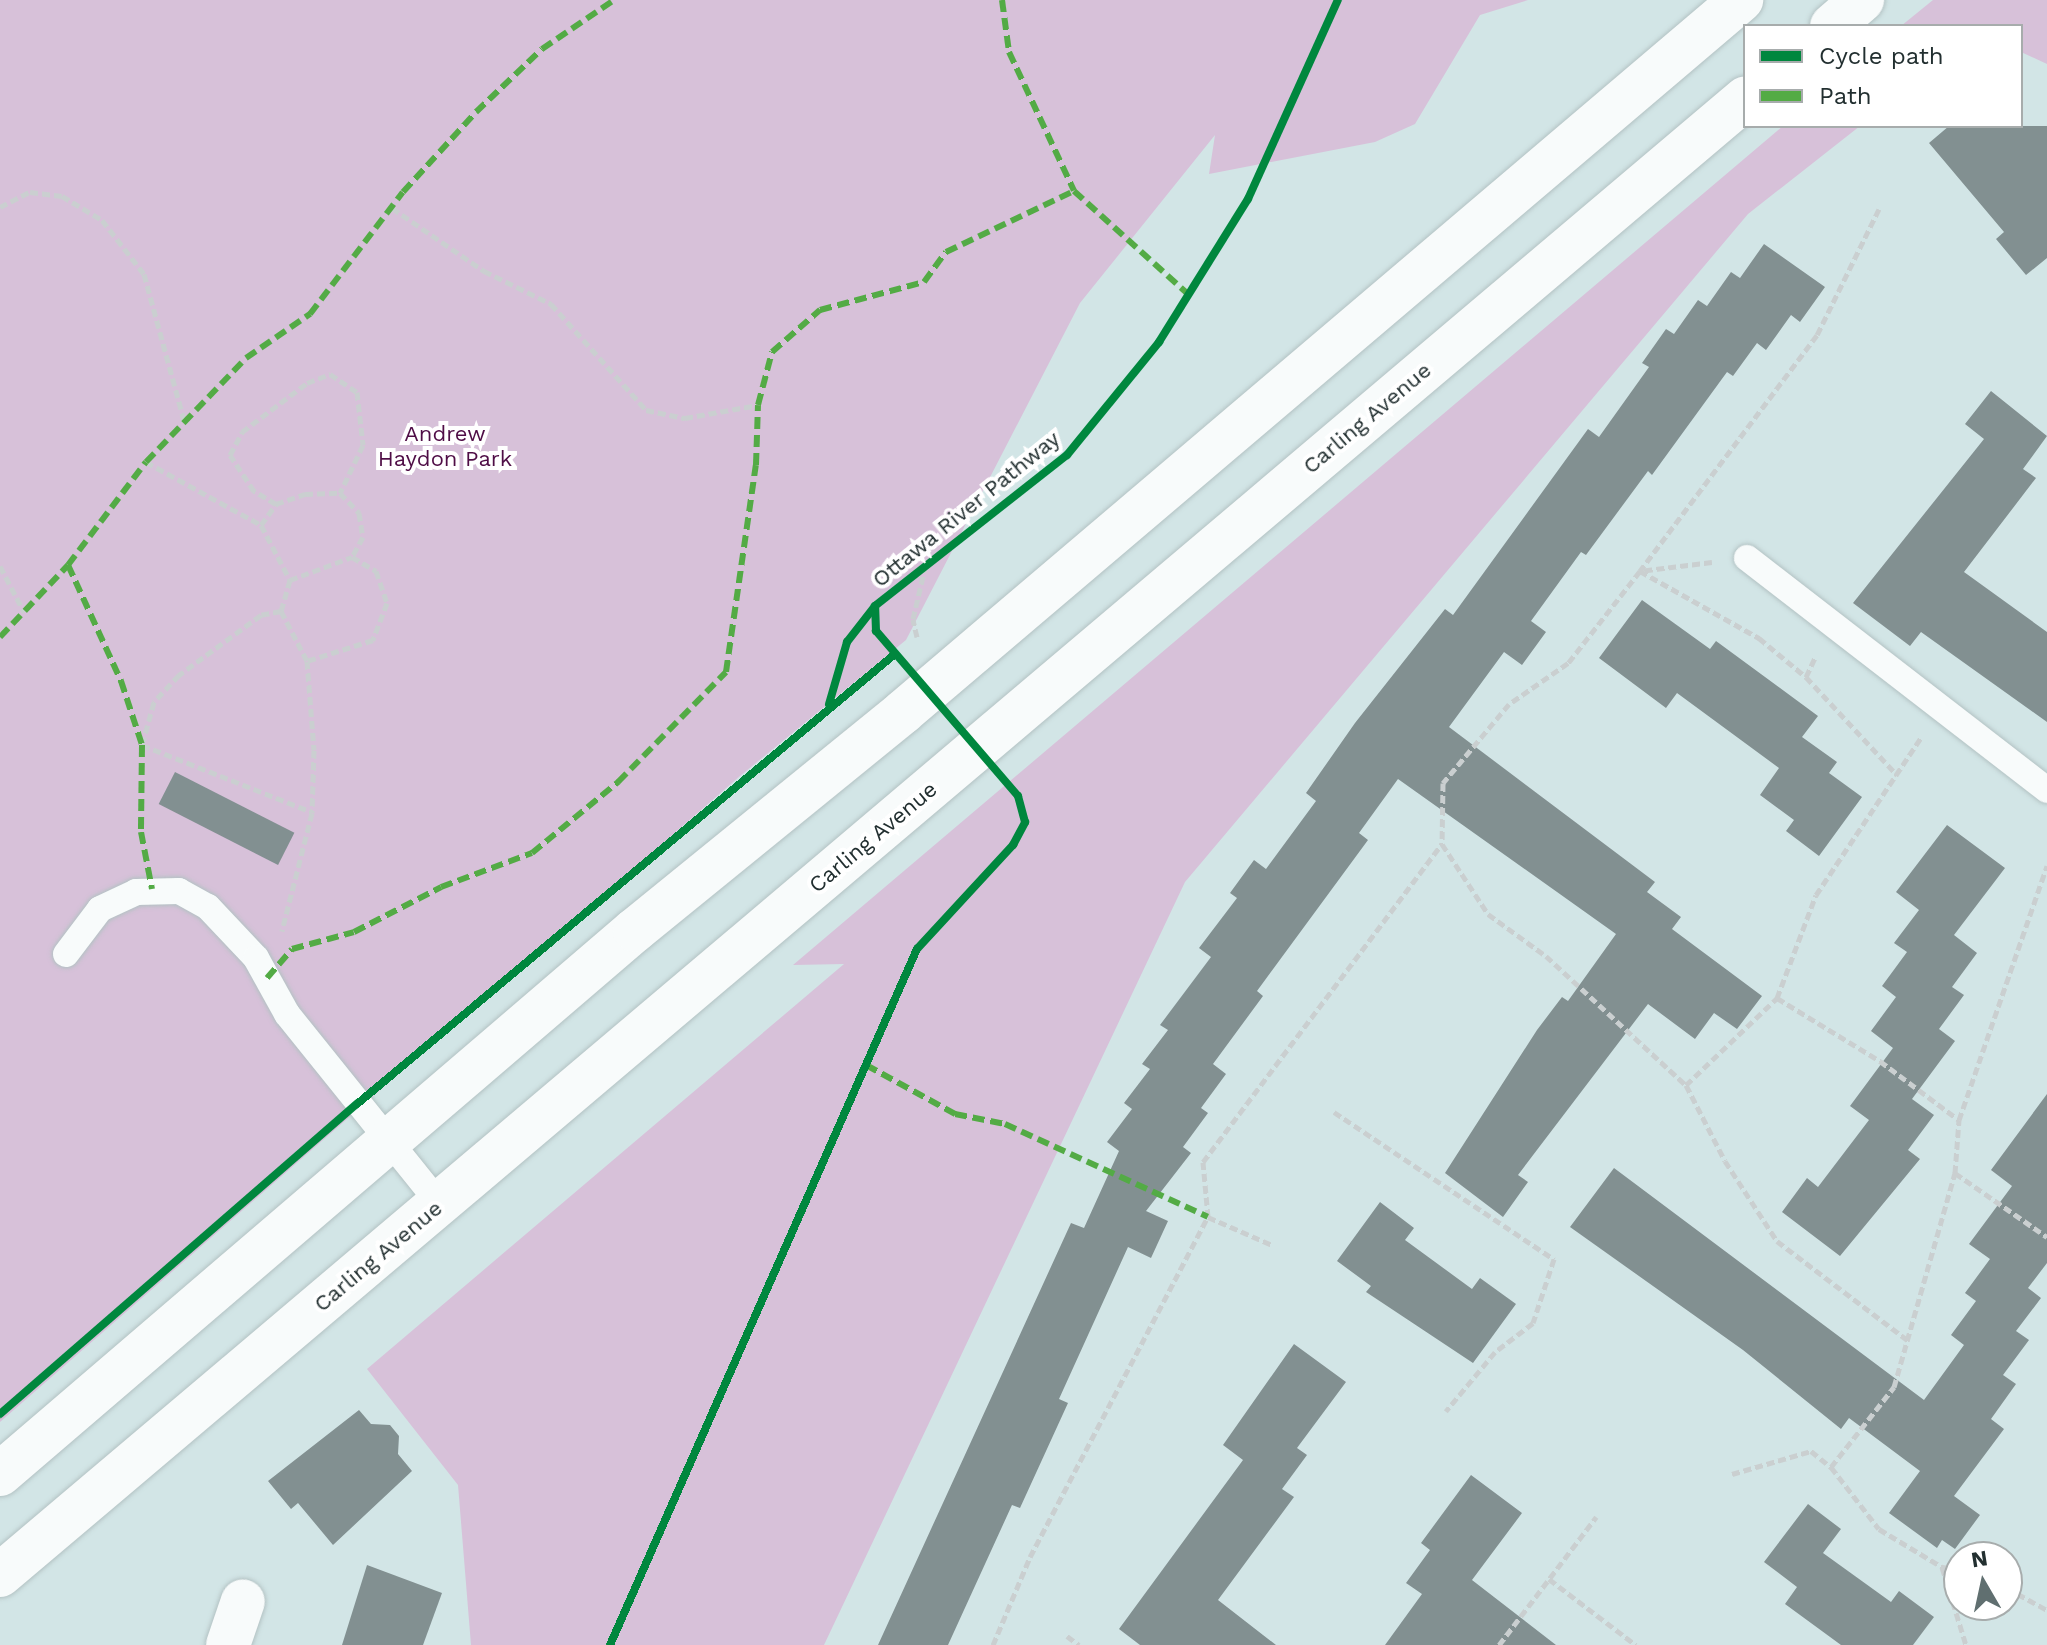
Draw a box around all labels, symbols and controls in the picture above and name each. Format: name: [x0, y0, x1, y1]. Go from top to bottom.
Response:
legend: [1743, 24, 2023, 128]
text: Cycle path: [1819, 42, 1944, 70]
text: Path: [1819, 82, 1872, 110]
street label: Carling Avenue: [1297, 357, 1437, 479]
park label: Andrew Haydon Park: [378, 420, 512, 472]
street label: Ottawa River Pathway: [867, 425, 1065, 593]
street label: Carling Avenue: [803, 776, 943, 898]
street label: Carling Avenue: [308, 1195, 448, 1317]
north arrow: [1943, 1541, 2023, 1621]
text: N: [1969, 1545, 1989, 1572]

